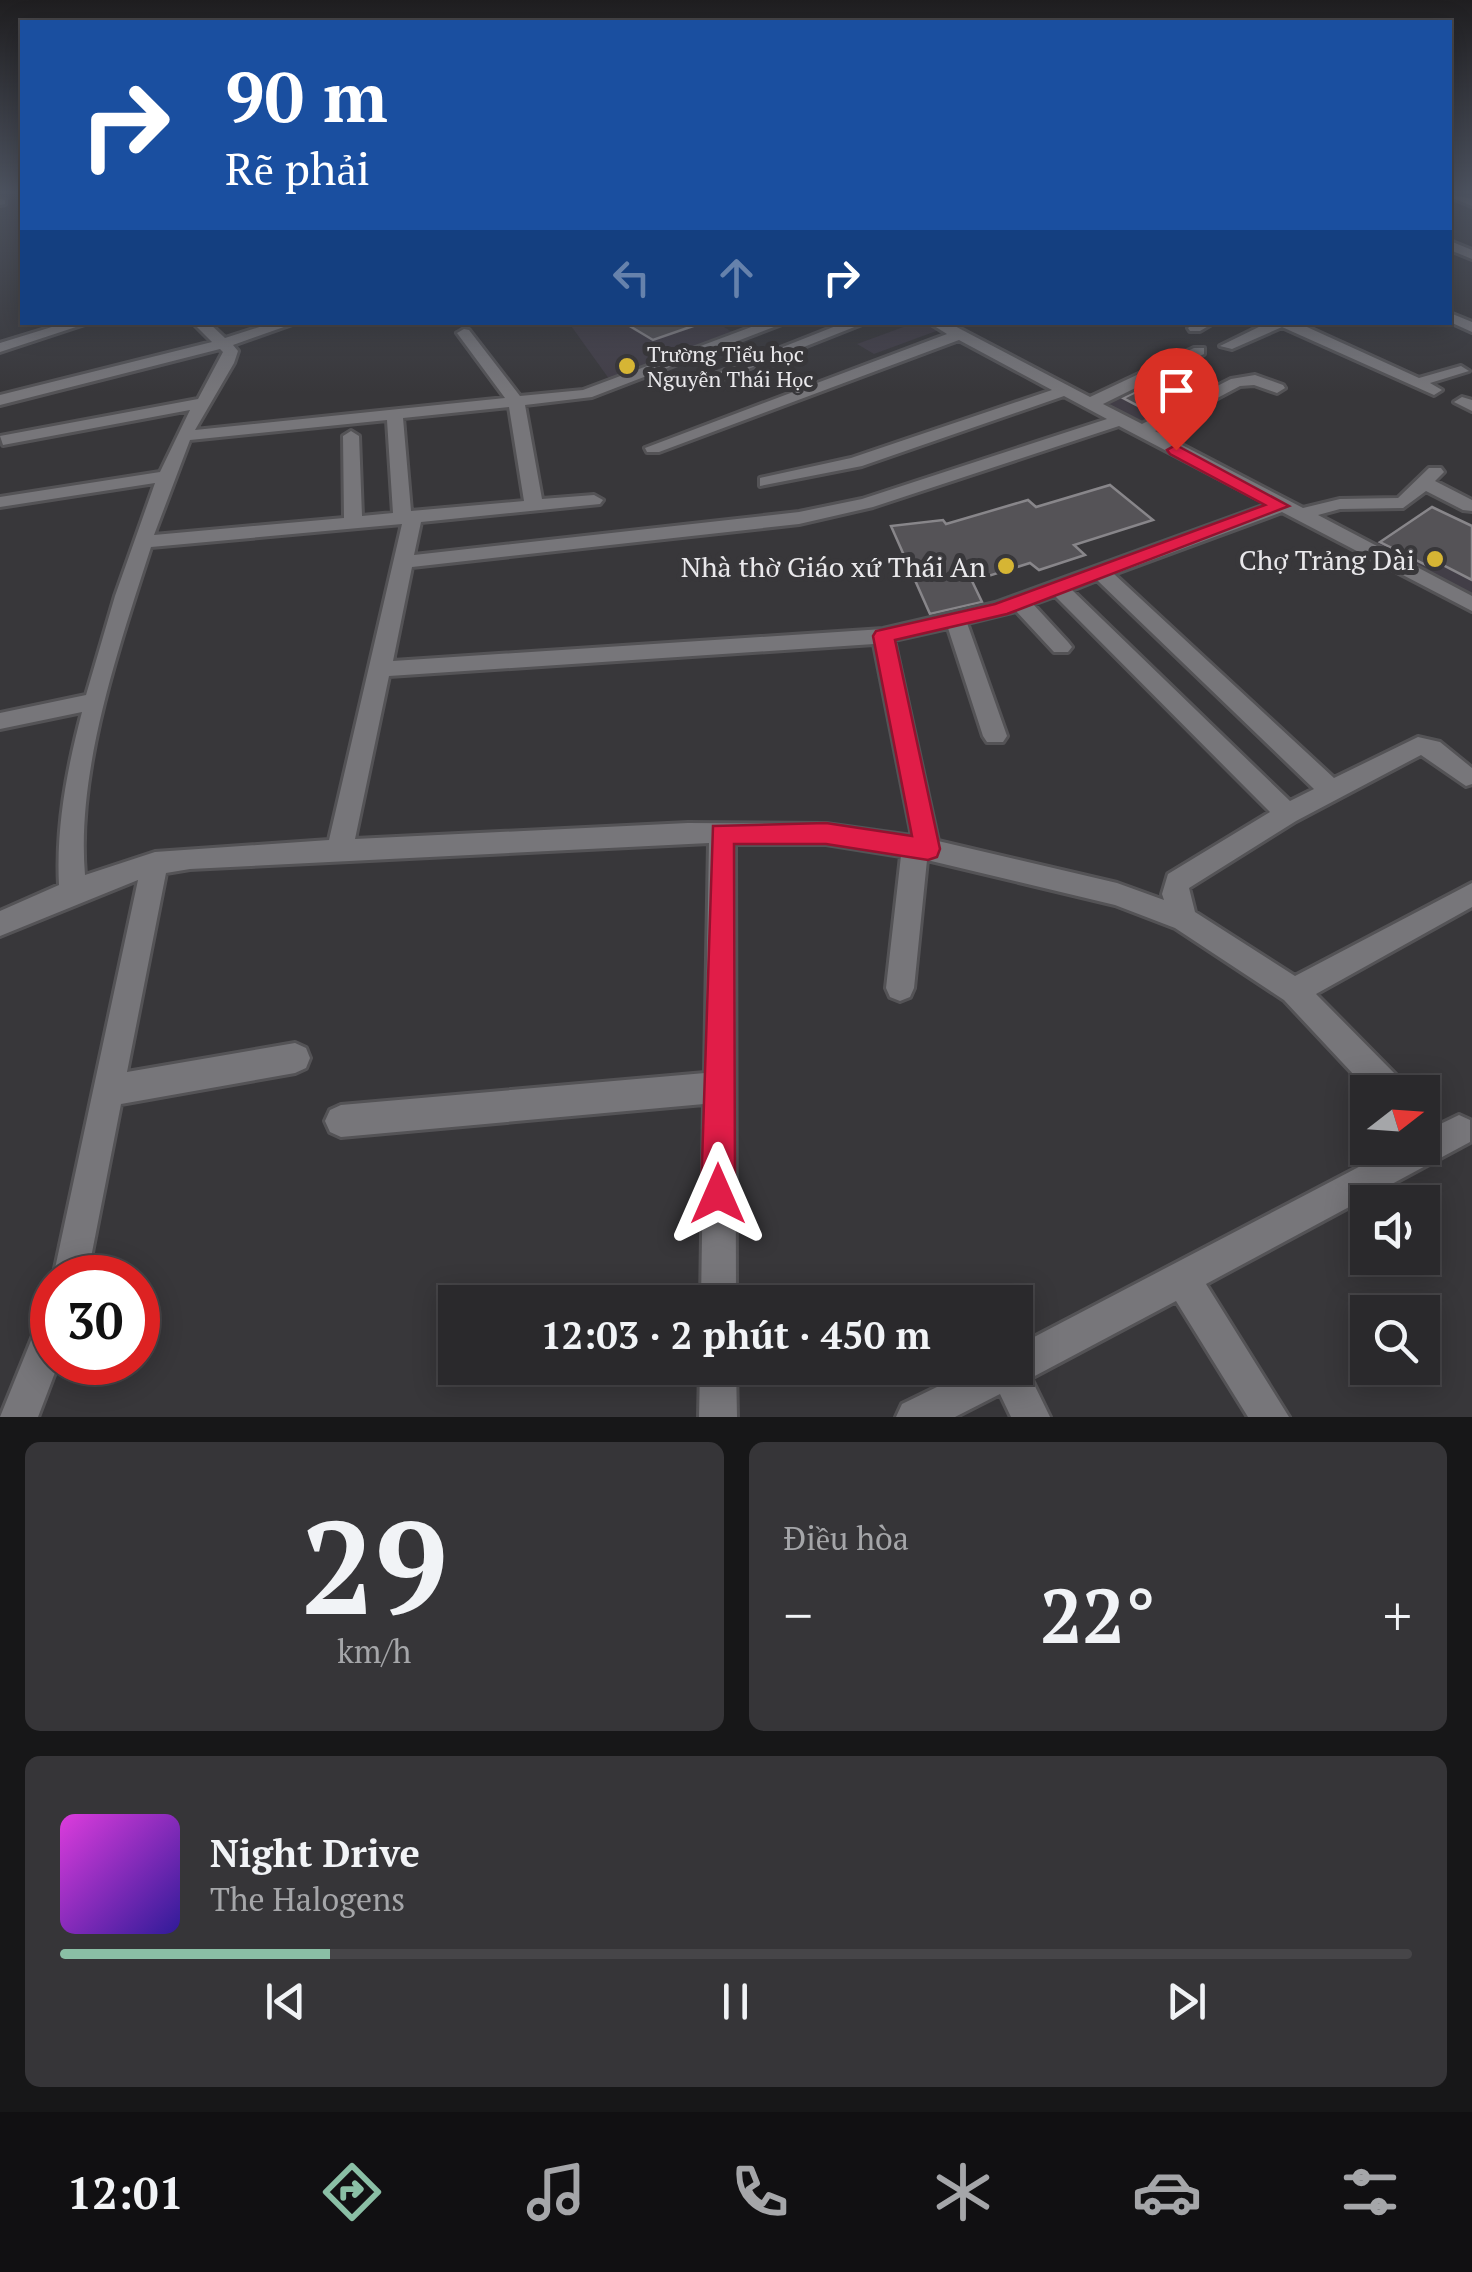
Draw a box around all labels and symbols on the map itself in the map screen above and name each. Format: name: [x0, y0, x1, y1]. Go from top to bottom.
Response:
place label: Trường Tiểu học Nguyễn Thái Học: [647, 339, 813, 393]
pin: [1134, 348, 1219, 451]
marker: Trường Tiểu học Nguyễn Thái Học: [616, 355, 638, 377]
place label: Chợ Trảng Dài: [1239, 541, 1415, 578]
place label: Nhà thờ Giáo xứ Thái An: [681, 548, 986, 585]
marker: Chợ Trảng Dài: [1424, 548, 1446, 570]
marker: Nhà thờ Giáo xứ Thái An: [995, 555, 1017, 577]
north arrow: [1350, 1075, 1440, 1165]
position arrow: [666, 1142, 770, 1246]
speed limit sign: 30: [30, 1255, 160, 1385]

